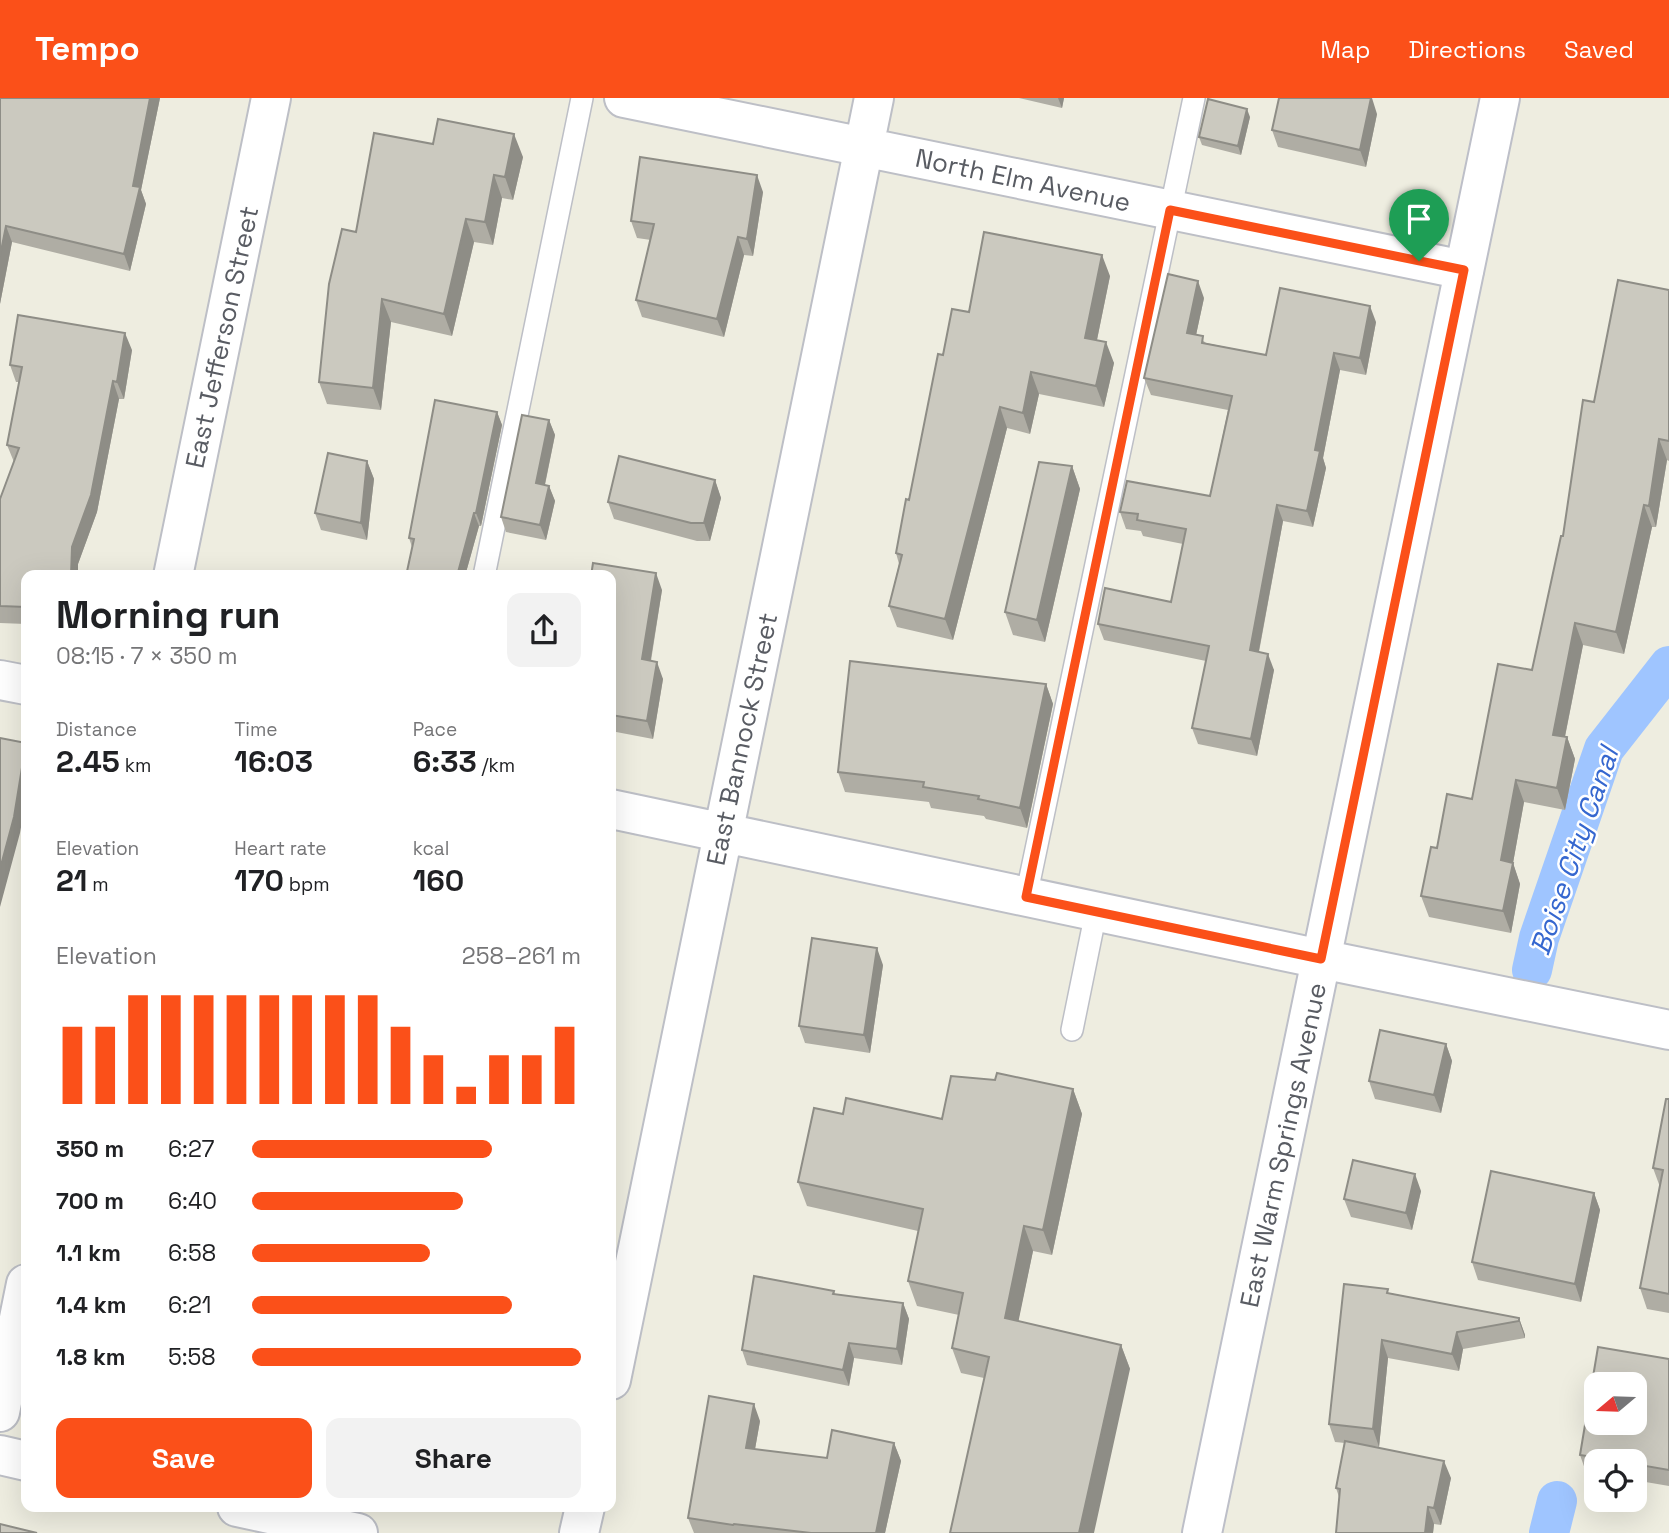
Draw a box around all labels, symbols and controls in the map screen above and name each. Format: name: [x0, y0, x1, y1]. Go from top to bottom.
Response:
text: Tempo: [35, 28, 140, 70]
text: Map: [1320, 34, 1370, 65]
text: Directions: [1408, 34, 1526, 65]
text: Saved: [1564, 34, 1634, 65]
street label: North Elm Avenue: [912, 141, 1134, 219]
pin: [1389, 189, 1449, 261]
icon: arrive: [1400, 200, 1438, 238]
street label: East Jefferson Street: [178, 203, 266, 471]
text: Morning run: [56, 591, 281, 639]
button: share: [507, 593, 581, 667]
street label: East Bannock Street: [699, 610, 785, 868]
text: 08:15 · 7 × 350 m: [56, 641, 238, 671]
text: Distance: [56, 717, 137, 742]
text: Time: [234, 717, 278, 742]
text: Pace: [413, 717, 457, 742]
water label: Boise City Canal: [1522, 739, 1627, 960]
text: 2.45: [56, 742, 120, 781]
text: 16:03: [234, 742, 313, 781]
text: 6:33: [413, 742, 477, 781]
text: km: [120, 753, 151, 778]
text: /km: [477, 753, 515, 778]
text: Elevation: [56, 836, 139, 861]
text: Heart rate: [234, 836, 327, 861]
text: kcal: [413, 836, 449, 861]
text: 21: [56, 861, 87, 900]
text: 170: [234, 861, 284, 900]
text: 160: [413, 861, 464, 900]
text: m: [87, 872, 109, 897]
text: bpm: [284, 872, 330, 897]
text: Elevation: [56, 941, 157, 971]
text: 258–261 m: [462, 941, 581, 971]
street label: East Warm Springs Avenue: [1232, 980, 1334, 1310]
text: 350 m: [56, 1134, 124, 1164]
text: 6:27: [168, 1134, 215, 1164]
text: 700 m: [56, 1186, 124, 1216]
text: 6:40: [168, 1186, 217, 1216]
text: 1.1 km: [56, 1238, 121, 1268]
text: 6:58: [168, 1238, 216, 1268]
text: 1.4 km: [56, 1290, 126, 1320]
text: 6:21: [168, 1290, 211, 1320]
text: 1.8 km: [56, 1342, 126, 1372]
text: 5:58: [168, 1342, 216, 1372]
north arrow: [1584, 1372, 1647, 1435]
map controls: [1584, 1372, 1647, 1512]
button: Save: [56, 1418, 312, 1498]
button: Share: [326, 1418, 581, 1498]
button: locate: [1584, 1449, 1647, 1512]

